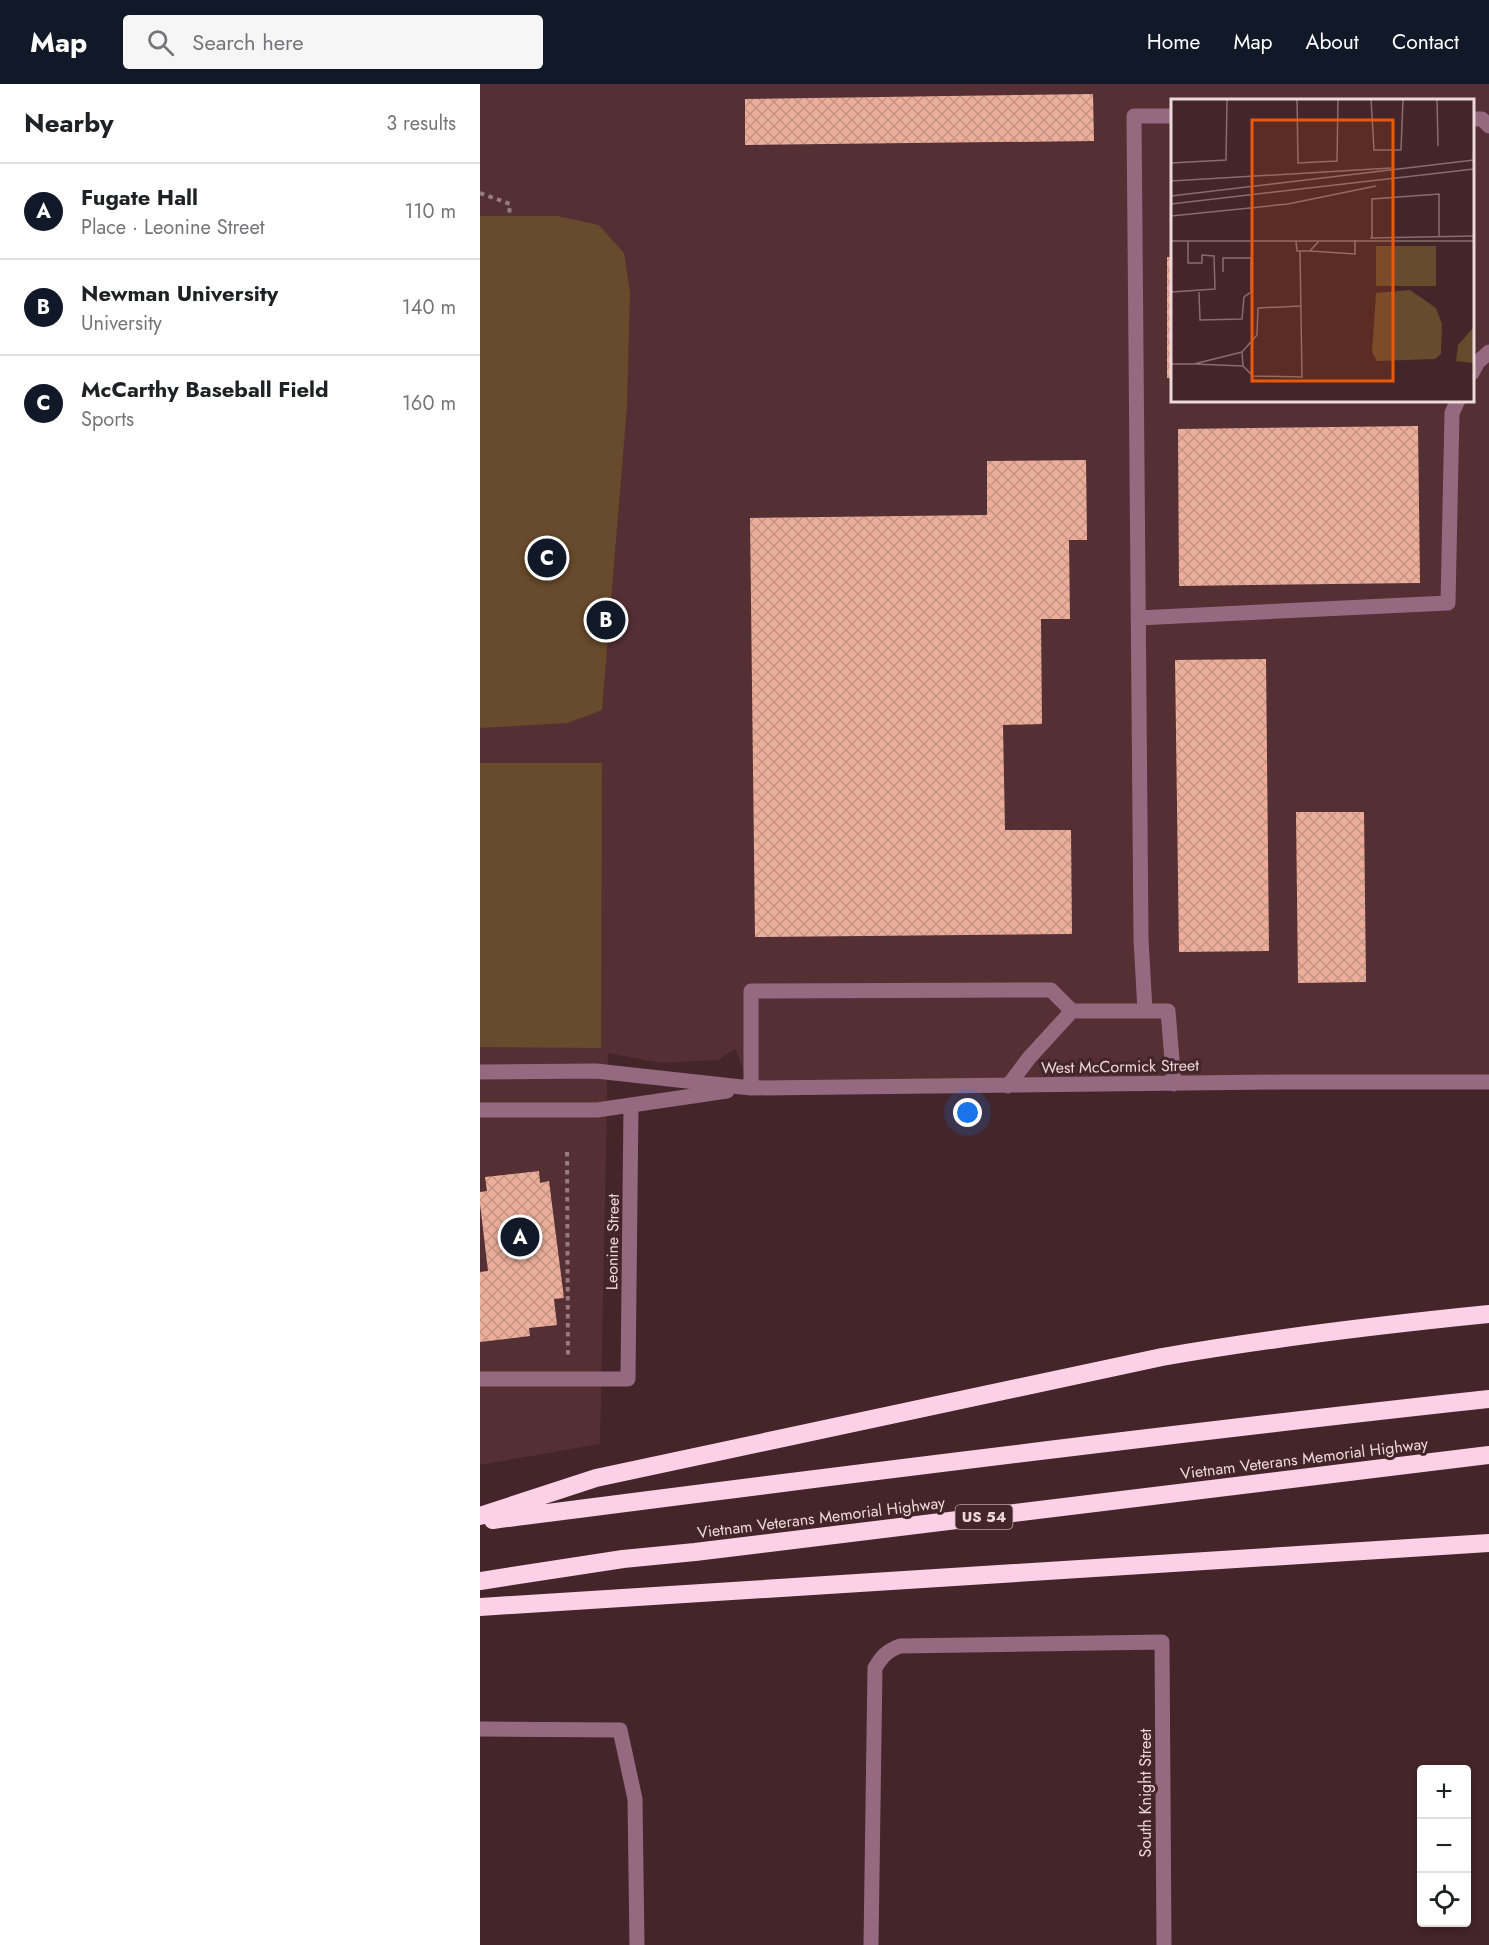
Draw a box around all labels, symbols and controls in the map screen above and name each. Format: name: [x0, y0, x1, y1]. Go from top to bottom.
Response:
search box: [123, 15, 543, 69]
text: Map: [30, 22, 87, 63]
icon: search: [144, 26, 177, 59]
text: Search here: [192, 26, 304, 58]
text: Home: [1147, 27, 1200, 57]
text: Map: [1233, 27, 1273, 57]
text: About: [1306, 27, 1359, 57]
text: Contact: [1392, 27, 1459, 57]
inset map: [1171, 99, 1474, 402]
text: Nearby: [24, 104, 113, 142]
text: 3 results: [386, 109, 456, 138]
text: Fugate Hall: [81, 181, 198, 213]
text: A: [36, 197, 51, 226]
text: 110 m: [404, 197, 456, 226]
text: Place · Leonine Street: [81, 213, 264, 242]
text: Newman University: [81, 277, 278, 309]
text: B: [37, 293, 50, 322]
text: 140 m: [402, 293, 456, 322]
text: University: [81, 309, 162, 338]
text: McCarthy Baseball Field: [81, 373, 329, 405]
text: C: [36, 389, 51, 418]
text: 160 m: [402, 389, 456, 418]
text: Sports: [81, 405, 134, 434]
pin: C: [528, 536, 566, 580]
pin: B: [586, 598, 626, 642]
street label: West McCormick Street: [1041, 1054, 1199, 1079]
your location: [953, 1098, 982, 1127]
street label: Leonine Street: [600, 1193, 625, 1290]
pin: A: [500, 1214, 540, 1260]
street label: Vietnam Veterans Memorial Highway: [1179, 1432, 1430, 1485]
street label: Vietnam Veterans Memorial Highway: [696, 1491, 947, 1544]
road number: US 54: [956, 1505, 1012, 1529]
street label: South Knight Street: [1134, 1728, 1157, 1857]
map controls: [1417, 1765, 1471, 1927]
button: +: [1417, 1765, 1471, 1819]
button: −: [1417, 1819, 1471, 1873]
button: locate: [1417, 1873, 1471, 1927]

